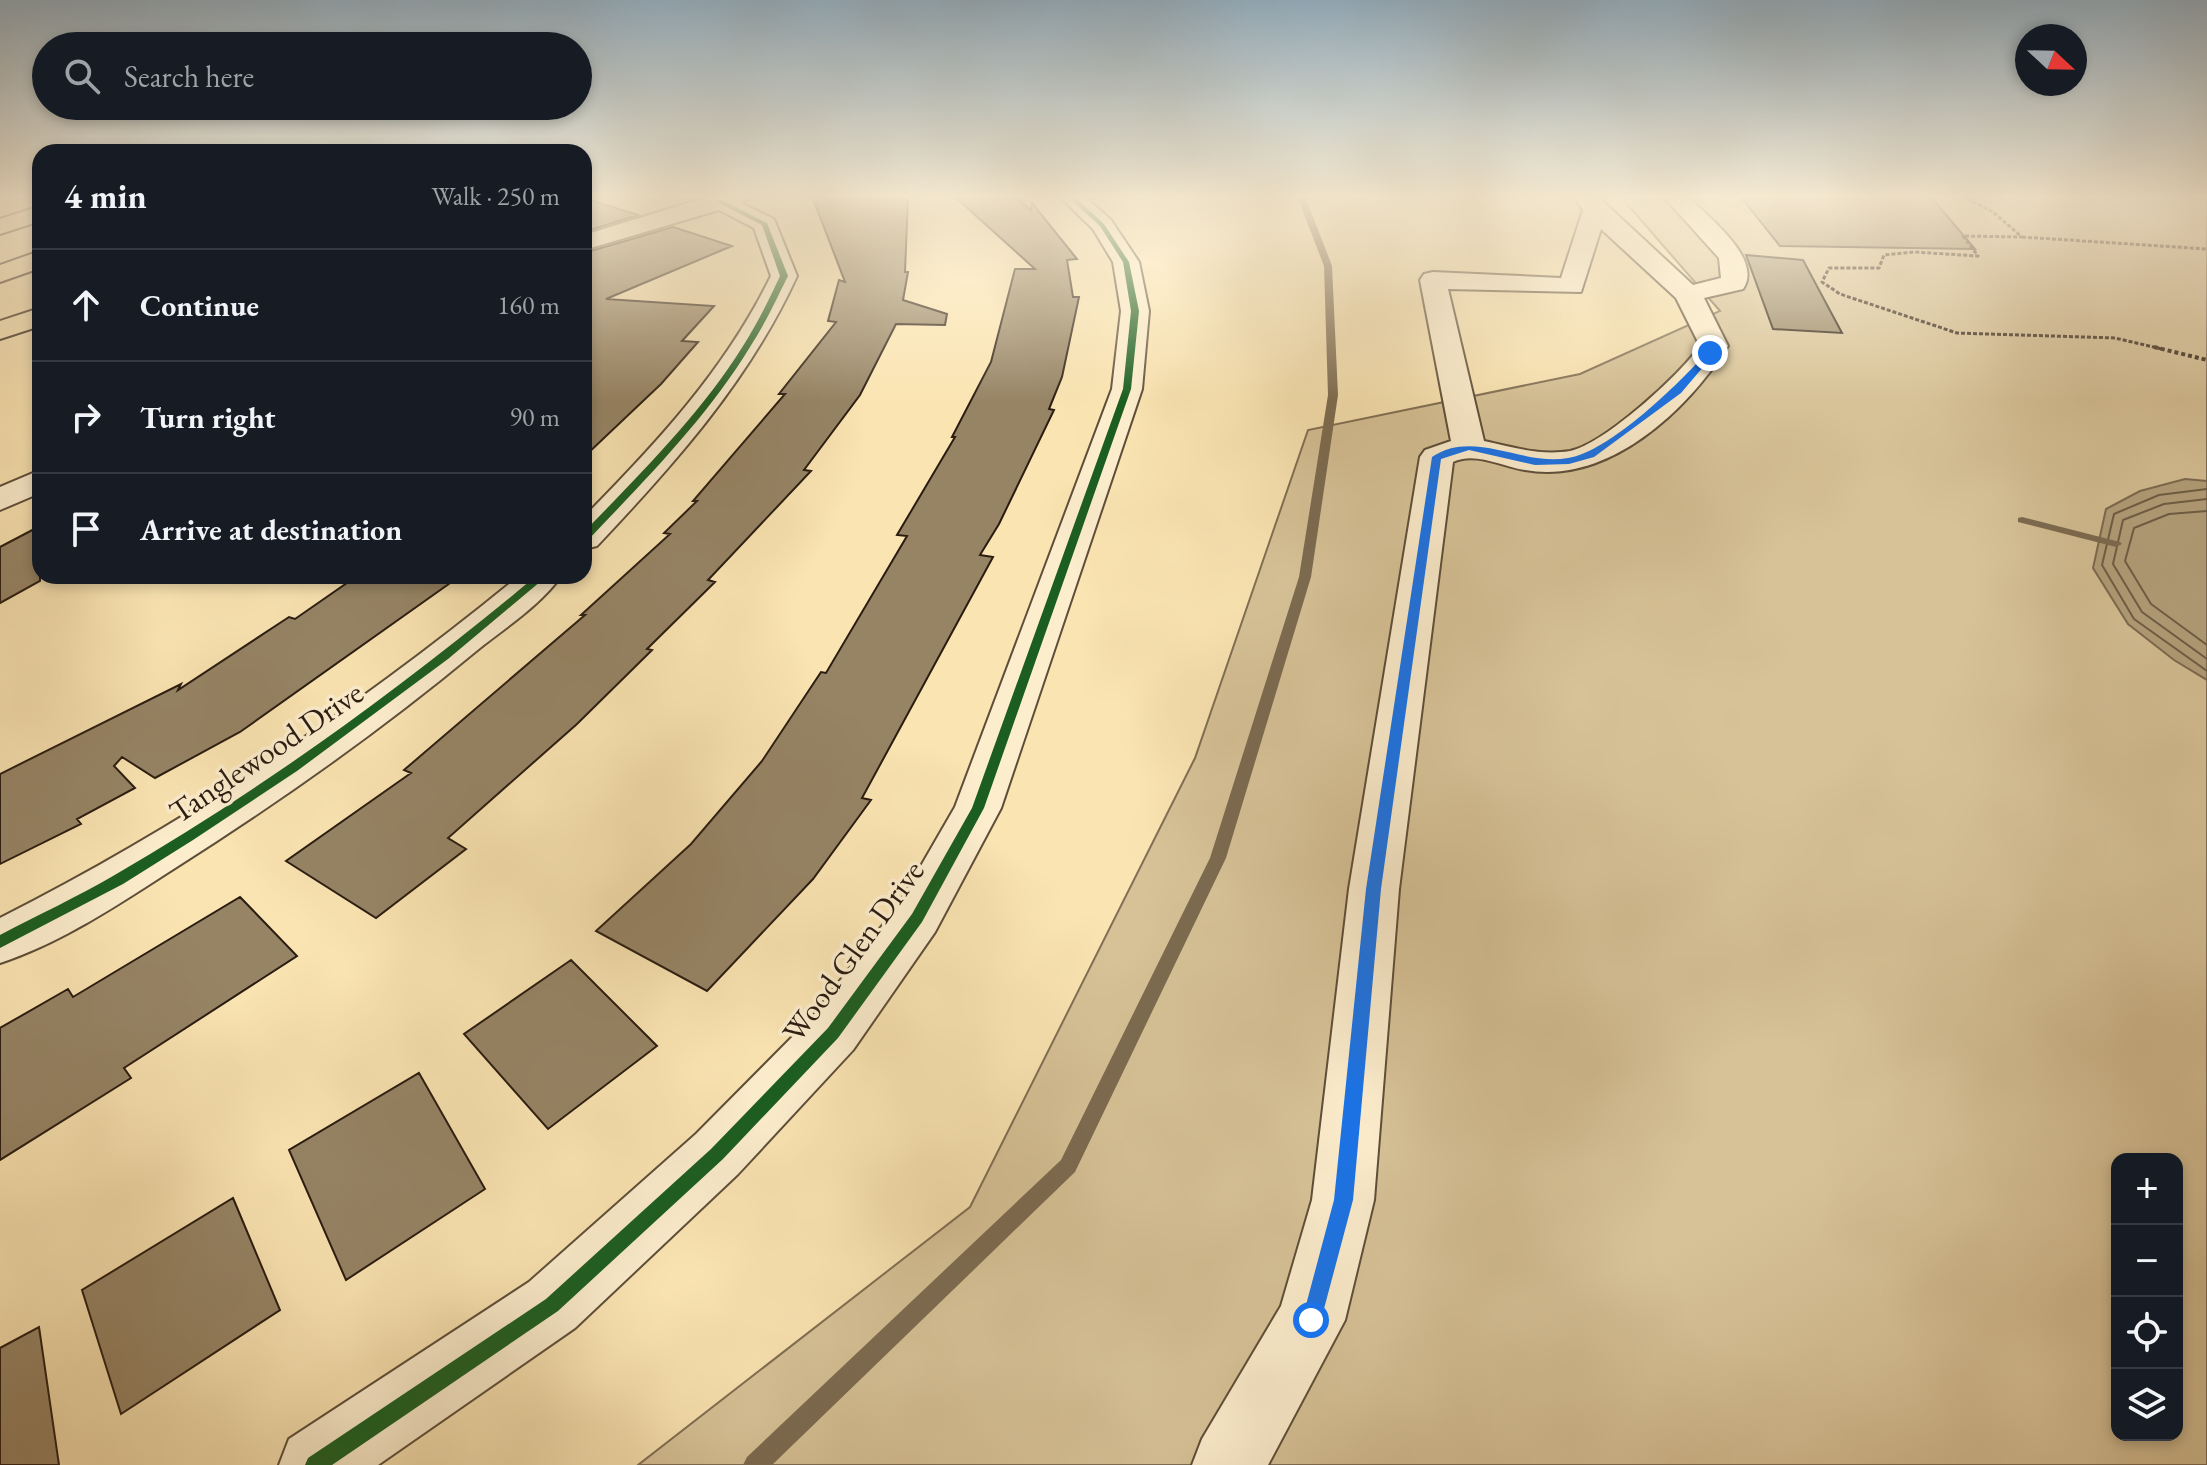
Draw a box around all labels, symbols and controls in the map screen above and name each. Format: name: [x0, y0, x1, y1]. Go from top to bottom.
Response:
north arrow: [2015, 24, 2087, 96]
search box: [32, 32, 592, 120]
icon: search: [60, 54, 104, 98]
text: Search here: [124, 57, 254, 96]
text: 4 min: [64, 174, 147, 218]
text: Walk · 250 m: [432, 179, 560, 213]
icon: ahead: [64, 283, 108, 327]
text: Continue: [140, 286, 259, 325]
text: 160 m: [497, 288, 560, 322]
route end: [1692, 335, 1728, 371]
icon: right: [64, 395, 108, 439]
text: Turn right: [140, 398, 276, 437]
text: 90 m: [510, 400, 560, 434]
icon: arrive: [64, 507, 108, 551]
text: Arrive at destination: [140, 510, 402, 549]
street label: Tanglewood Drive: [161, 672, 371, 832]
street label: Wood Glen Drive: [773, 851, 933, 1051]
map controls: [2111, 1153, 2183, 1441]
button: +: [2111, 1153, 2183, 1225]
button: −: [2111, 1225, 2183, 1297]
button: locate: [2111, 1297, 2183, 1369]
route start: [1293, 1302, 1329, 1338]
button: layers: [2111, 1369, 2183, 1441]

